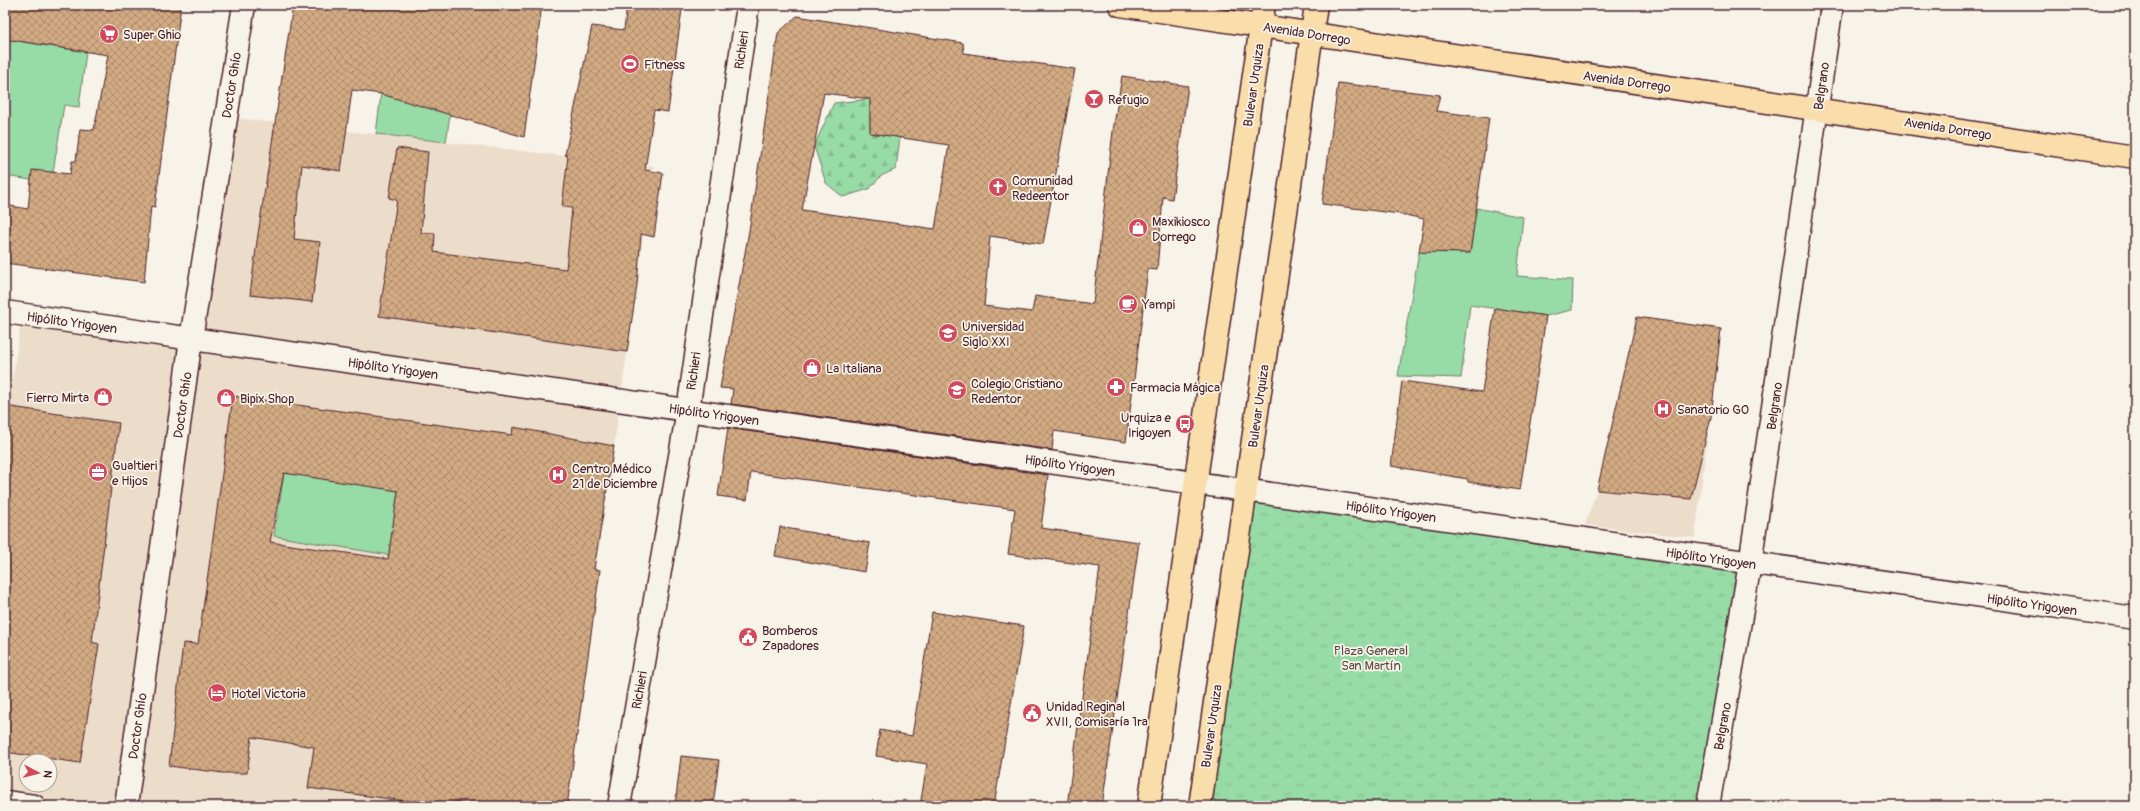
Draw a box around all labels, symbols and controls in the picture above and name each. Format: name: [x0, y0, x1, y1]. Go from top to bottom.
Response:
street label: Avenida Dorrego: [1262, 19, 1352, 49]
supermarket icon: Super Ghio: [98, 23, 120, 45]
place label: Super Ghio: [123, 27, 181, 43]
street label: Richieri: [731, 30, 753, 70]
street label: Bulevar Urquiza: [1240, 43, 1268, 128]
street label: Doctor Ghío: [219, 51, 245, 119]
sports icon: Fitness: [619, 53, 641, 75]
place label: Fitness: [644, 57, 685, 73]
street label: Belgrano: [1811, 61, 1833, 111]
street label: Avenida Dorrego: [1582, 68, 1672, 96]
bar icon: Refugio: [1083, 88, 1105, 110]
place label: Refugio: [1108, 92, 1149, 108]
street label: Avenida Dorrego: [1903, 114, 1993, 144]
place label: Comunidad Redeentor: [1012, 173, 1073, 204]
church icon: Comunidad Redeentor: [987, 176, 1009, 198]
place label: Maxikiosco Dorrego: [1152, 214, 1210, 245]
shop icon: Maxikiosco Dorrego: [1127, 217, 1149, 239]
cafe icon: Yampi: [1117, 293, 1139, 315]
place label: Yampi: [1141, 297, 1175, 313]
street label: Hipólito Yrigoyen: [26, 309, 118, 337]
place label: Universidad Siglo XXI: [962, 319, 1024, 350]
school or university icon: Universidad Siglo XXI: [937, 322, 959, 344]
street label: Richieri: [683, 351, 705, 391]
street label: Hipólito Yrigoyen: [347, 355, 439, 383]
shop icon: La Italiana: [801, 357, 823, 379]
place label: La Italiana: [826, 361, 882, 377]
street label: Bulevar Urquiza: [1245, 364, 1273, 449]
street label: Doctor Ghío: [170, 371, 196, 439]
place label: Colegio Cristiano Redentor: [971, 376, 1063, 407]
pharmacy icon: Farmacia Mágica: [1105, 376, 1127, 398]
school or university icon: Colegio Cristiano Redentor: [946, 379, 968, 401]
place label: Farmacia Mágica: [1130, 380, 1220, 396]
street label: Belgrano: [1764, 381, 1786, 431]
shop icon: Fierro Mirta: [92, 386, 114, 408]
shop icon: Bipix Shop: [215, 387, 237, 409]
place label: Fierro Mirta: [26, 390, 89, 406]
place label: Bipix Shop: [240, 391, 294, 407]
hospital icon: Sanatorio GO: [1652, 398, 1674, 420]
street label: Hipólito Yrigoyen: [668, 401, 760, 429]
place label: Sanatorio GO: [1677, 402, 1749, 418]
place label: Urquiza e Irigoyen: [1121, 410, 1172, 441]
bus stop icon: Urquiza e Irigoyen: [1174, 413, 1196, 435]
street label: Hipólito Yrigoyen: [1024, 452, 1116, 480]
place label: Gualtieri e Hijos: [112, 458, 157, 489]
office icon: Gualtieri e Hijos: [87, 461, 109, 483]
place label: Centro Médico 21 de Diciembre: [572, 461, 658, 492]
hospital icon: Centro Médico 21 de Diciembre: [547, 464, 569, 486]
street label: Hipólito Yrigoyen: [1345, 498, 1437, 526]
street label: Hipólito Yrigoyen: [1665, 545, 1757, 573]
street label: Hipólito Yrigoyen: [1986, 591, 2078, 619]
place label: Bomberos Zapadores: [762, 623, 819, 654]
public building icon: Bomberos Zapadores: [737, 626, 759, 648]
park label: Plaza General San Martín: [1334, 643, 1408, 674]
street label: Richieri: [629, 670, 651, 710]
hotel icon: Hotel Victoria: [206, 682, 228, 704]
street label: Bulevar Urquiza: [1198, 684, 1226, 769]
place label: Hotel Victoria: [231, 686, 306, 702]
street label: Doctor Ghío: [125, 692, 151, 760]
place label: Unidad Reginal XVII, Comisaría 1ra: [1046, 699, 1148, 730]
street label: Belgrano: [1711, 701, 1735, 751]
public building icon: Unidad Reginal XVII, Comisaría 1ra: [1021, 702, 1043, 724]
north arrow: [18, 753, 58, 793]
text: N: [40, 770, 54, 779]

